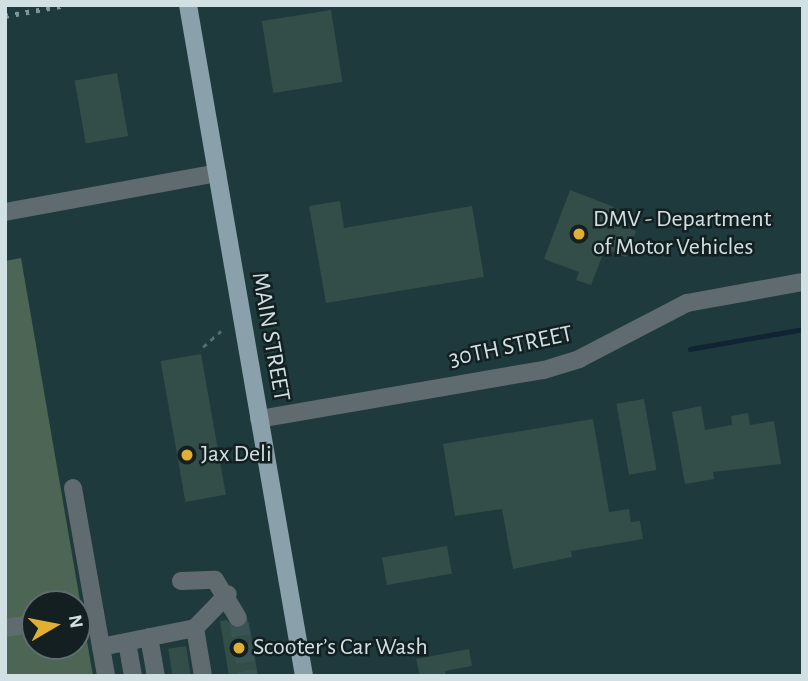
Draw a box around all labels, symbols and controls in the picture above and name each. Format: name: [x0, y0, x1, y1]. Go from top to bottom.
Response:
place label: DMV - Department of Motor Vehicles: [593, 206, 771, 262]
marker: DMV - Department of Motor Vehicles: [571, 226, 587, 242]
street label: MAIN STREET: [244, 270, 296, 404]
street label: 30TH STREET: [447, 320, 575, 374]
place label: Jax Deli: [201, 441, 272, 469]
marker: Jax Deli: [179, 447, 195, 463]
north arrow: [21, 590, 91, 660]
text: N: [65, 613, 86, 630]
place label: Scooter’s Car Wash: [253, 634, 428, 662]
marker: Scooter’s Car Wash: [231, 640, 247, 656]

